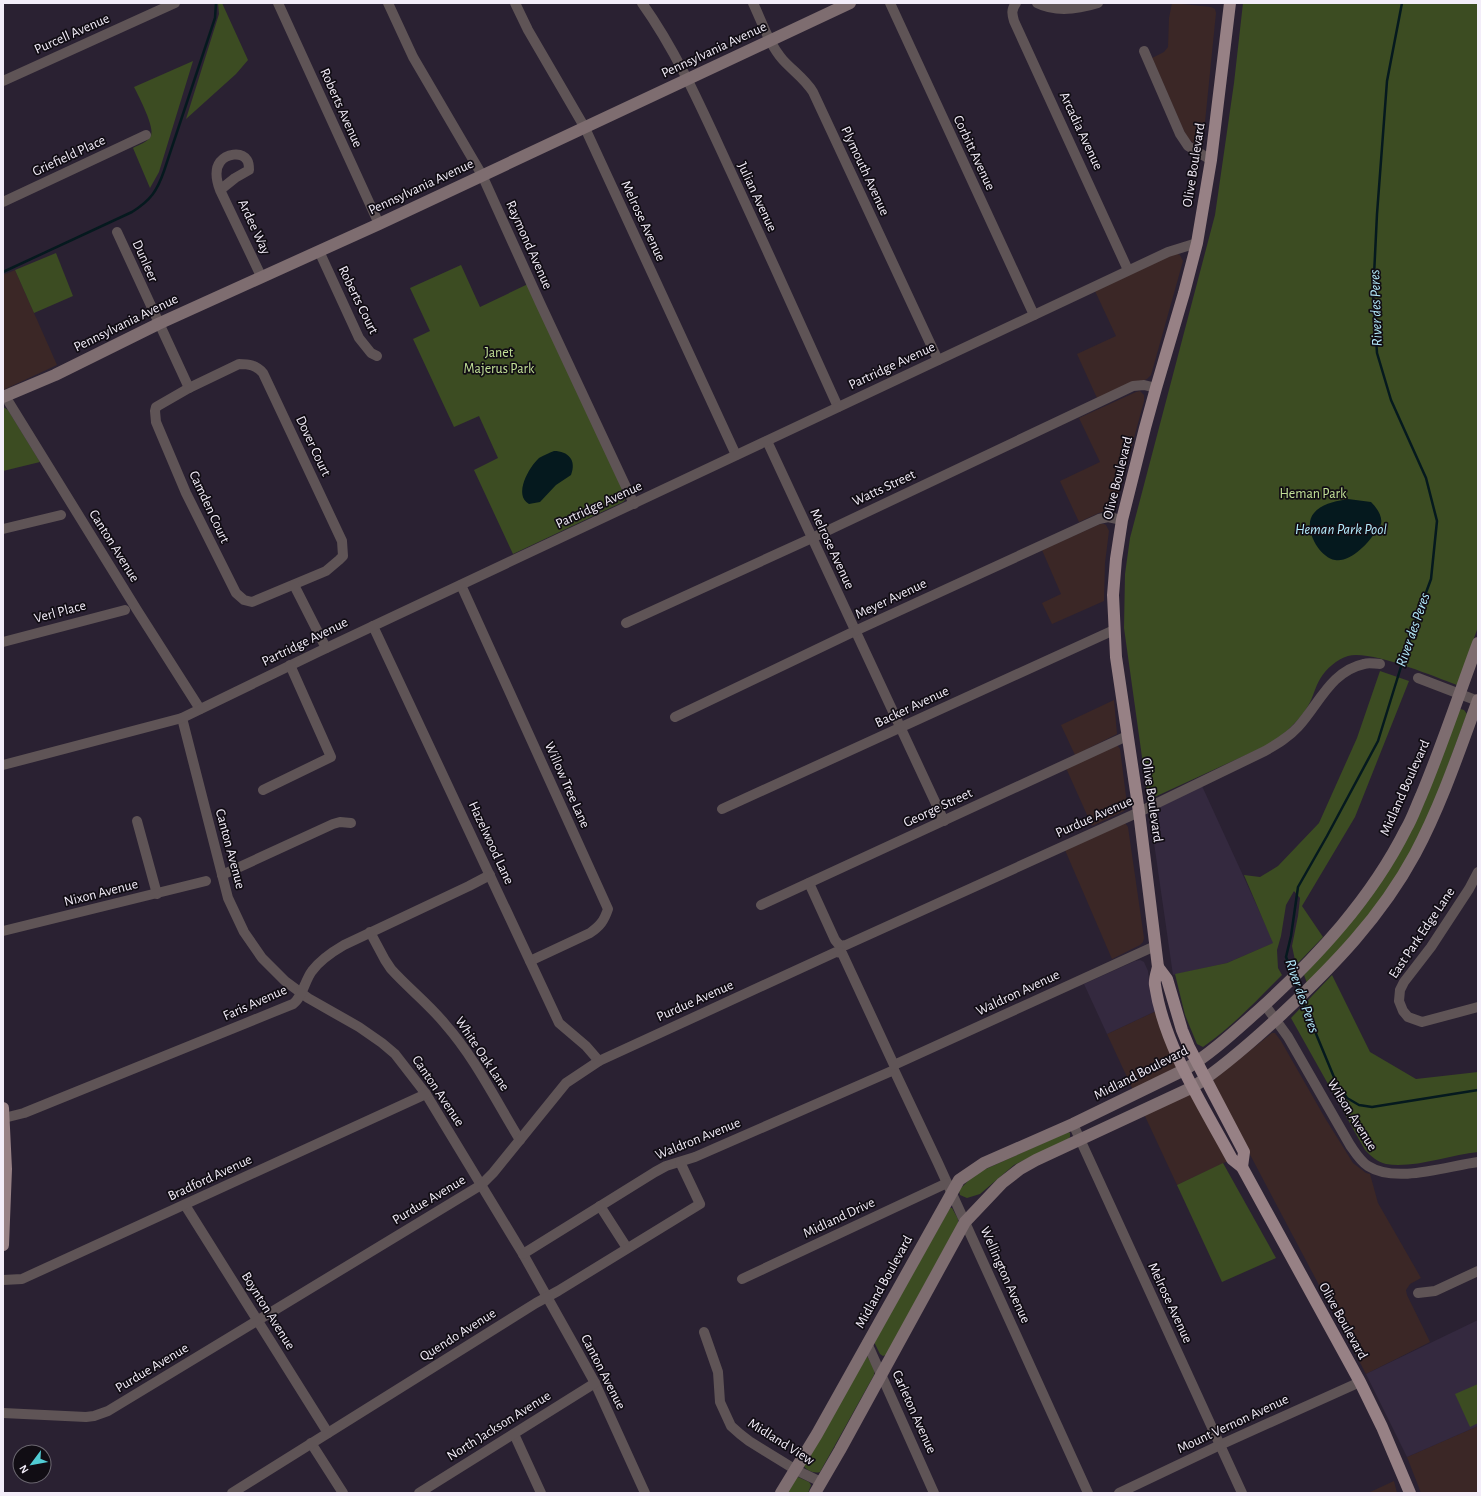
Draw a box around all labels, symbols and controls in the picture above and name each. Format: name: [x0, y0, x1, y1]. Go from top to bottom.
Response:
street label: Purcell Avenue: [32, 11, 112, 57]
street label: Pennsylvania Avenue: [659, 20, 769, 80]
street label: Roberts Avenue: [317, 66, 365, 150]
street label: Arcadia Avenue: [1057, 90, 1105, 172]
street label: Corbitt Avenue: [951, 113, 997, 193]
street label: Olive Boulevard: [1180, 122, 1208, 208]
street label: Plymouth Avenue: [838, 124, 892, 218]
street label: Griefield Place: [30, 133, 108, 179]
street label: Pennsylvania Avenue: [366, 157, 476, 217]
street label: Julian Avenue: [735, 160, 779, 234]
street label: Melrose Avenue: [618, 179, 668, 263]
street label: Ardee Way: [235, 197, 273, 257]
street label: Raymond Avenue: [503, 199, 555, 291]
street label: Dunleer: [130, 238, 161, 284]
street label: Roberts Court: [335, 264, 381, 337]
water label: River des Peres: [1367, 269, 1385, 347]
street label: Pennsylvania Avenue: [72, 292, 180, 354]
street label: Partridge Avenue: [847, 340, 937, 392]
park label: Janet Majerus Park: [464, 346, 535, 376]
street label: Dover Court: [293, 414, 333, 479]
street label: Olive Boulevard: [1101, 435, 1135, 521]
street label: Watts Street: [850, 467, 918, 509]
street label: Camden Court: [186, 469, 232, 546]
street label: Partridge Avenue: [554, 479, 644, 531]
park label: Heman Park: [1280, 487, 1347, 501]
street label: Canton Avenue: [86, 507, 142, 585]
street label: Melrose Avenue: [807, 507, 857, 591]
water label: Heman Park Pool: [1295, 522, 1387, 537]
street label: Meyer Avenue: [853, 576, 929, 622]
water label: River des Peres: [1393, 591, 1433, 669]
street label: Verl Place: [33, 598, 87, 626]
street label: Partridge Avenue: [260, 615, 350, 669]
street label: Backer Avenue: [873, 684, 951, 730]
street label: Midland Boulevard: [1378, 738, 1432, 838]
street label: Willow Tree Lane: [542, 740, 592, 830]
street label: Olive Boulevard: [1139, 757, 1165, 843]
street label: George Street: [901, 786, 975, 830]
street label: Purdue Avenue: [1053, 794, 1135, 840]
street label: Hazelwood Lane: [466, 799, 516, 887]
street label: Canton Avenue: [213, 807, 247, 891]
street label: Nixon Avenue: [62, 877, 140, 909]
street label: East Park Edge Lane: [1386, 885, 1458, 981]
water label: River des Peres: [1282, 957, 1322, 1035]
street label: Waldron Avenue: [974, 968, 1062, 1018]
street label: Purdue Avenue: [654, 978, 736, 1024]
street label: Faris Avenue: [221, 983, 289, 1023]
street label: White Oak Lane: [452, 1014, 512, 1094]
street label: Midland Boulevard: [1092, 1043, 1190, 1103]
street label: Canton Avenue: [409, 1053, 467, 1129]
street label: Wilson Avenue: [1324, 1077, 1380, 1153]
street label: Waldron Avenue: [653, 1116, 743, 1162]
street label: Bradford Avenue: [166, 1152, 254, 1204]
street label: Purdue Avenue: [390, 1173, 468, 1227]
street label: Midland Drive: [801, 1195, 877, 1241]
street label: Wellington Avenue: [977, 1225, 1033, 1325]
street label: Midland Boulevard: [853, 1233, 915, 1331]
street label: Melrose Avenue: [1145, 1261, 1195, 1345]
street label: Boynton Avenue: [239, 1270, 297, 1352]
street label: Olive Boulevard: [1316, 1280, 1370, 1362]
street label: Quendo Avenue: [417, 1306, 499, 1364]
street label: Canton Avenue: [578, 1332, 628, 1412]
street label: Purdue Avenue: [113, 1341, 191, 1395]
street label: Carleton Avenue: [889, 1368, 939, 1456]
street label: North Jackson Avenue: [445, 1388, 553, 1464]
street label: Mount Vernon Avenue: [1175, 1392, 1291, 1456]
street label: Midland View: [745, 1416, 817, 1468]
north arrow: [12, 1444, 52, 1484]
text: N: [17, 1463, 31, 1475]

